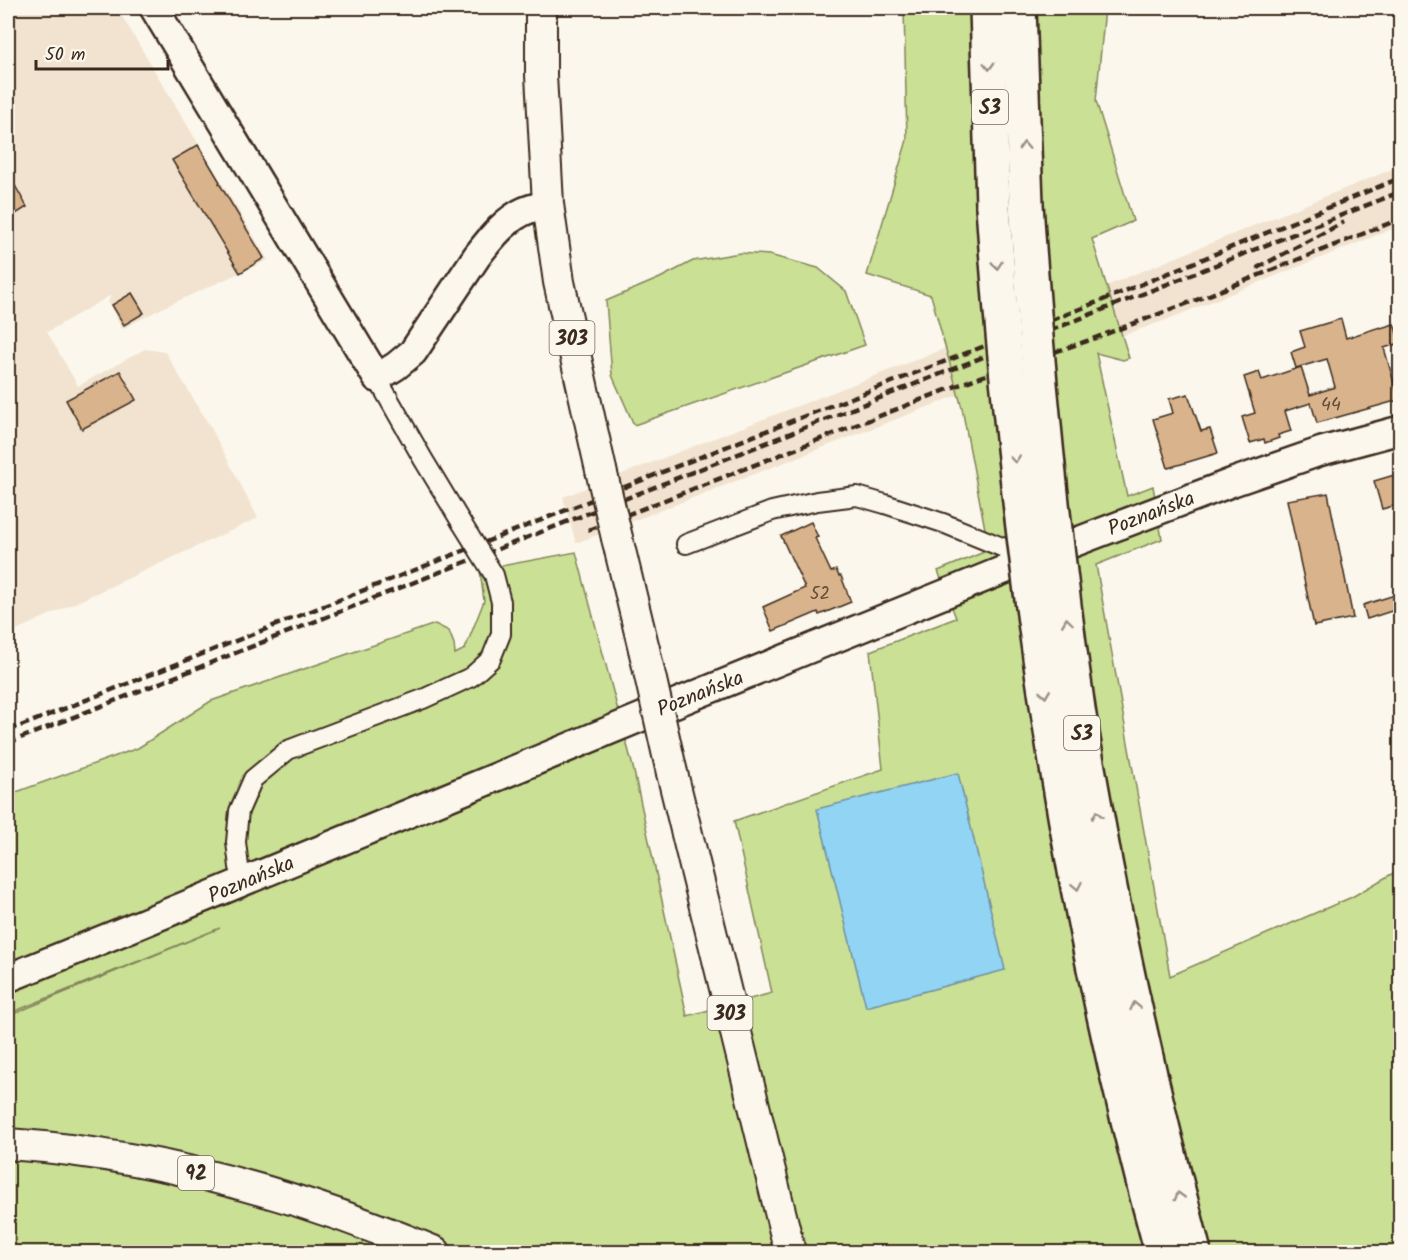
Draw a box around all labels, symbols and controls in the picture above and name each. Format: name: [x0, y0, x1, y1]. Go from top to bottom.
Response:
scale bar: [36, 33, 168, 71]
text: 50 m: [45, 41, 85, 70]
one-way arrow: [983, 61, 995, 70]
road number: S3: [972, 90, 1008, 124]
one-way arrow: [1018, 142, 1030, 151]
one-way arrow: [991, 260, 1004, 269]
road number: 303: [550, 321, 594, 355]
house number: 44: [1321, 391, 1341, 420]
one-way arrow: [1008, 454, 1021, 463]
street label: Poznańska: [1103, 483, 1200, 546]
house number: 52: [810, 580, 830, 609]
one-way arrow: [1061, 618, 1073, 627]
street label: Poznańska: [652, 662, 749, 727]
one-way arrow: [1038, 689, 1050, 699]
road number: S3: [1064, 716, 1100, 750]
one-way arrow: [1091, 810, 1103, 820]
street label: Poznańska: [203, 847, 300, 913]
one-way arrow: [1070, 881, 1083, 891]
road number: 303: [708, 996, 752, 1030]
one-way arrow: [1129, 1001, 1142, 1011]
road number: 92: [178, 1156, 214, 1190]
one-way arrow: [1174, 1191, 1187, 1201]

